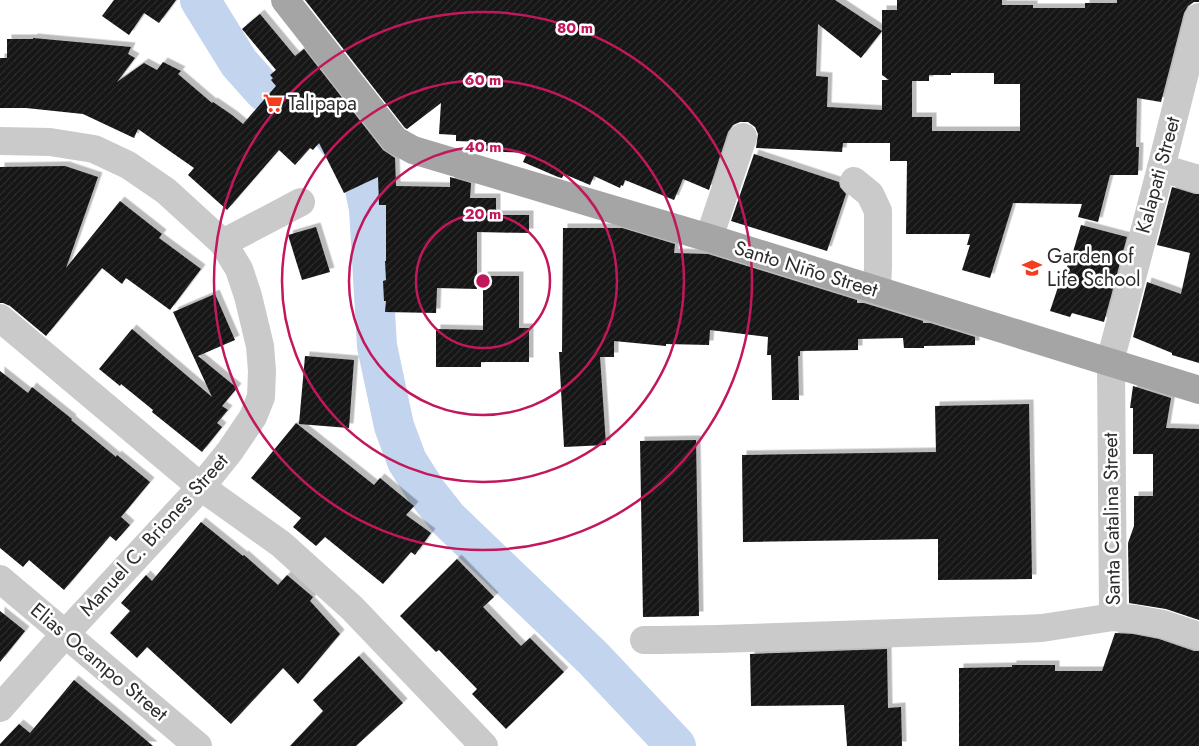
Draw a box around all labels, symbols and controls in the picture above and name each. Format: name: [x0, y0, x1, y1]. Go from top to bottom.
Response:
text: 80 m: [557, 17, 593, 39]
text: 60 m: [465, 69, 501, 91]
place label: Talipapa: [288, 89, 357, 118]
supermarket icon: Talipapa: [262, 92, 284, 114]
street label: Kalapati Street: [1128, 113, 1188, 237]
text: 40 m: [464, 136, 502, 158]
text: 20 m: [465, 203, 501, 225]
street label: Santo Niño Street: [731, 233, 882, 305]
place label: Garden of Life School: [1047, 242, 1141, 294]
school or university icon: Garden of Life School: [1021, 257, 1043, 279]
centre of rings: [474, 272, 492, 290]
street label: Santa Catalina Street: [1096, 432, 1128, 606]
street label: Manuel C. Briones Street: [73, 447, 235, 623]
street label: Elias Ocampo Street: [24, 596, 174, 728]

